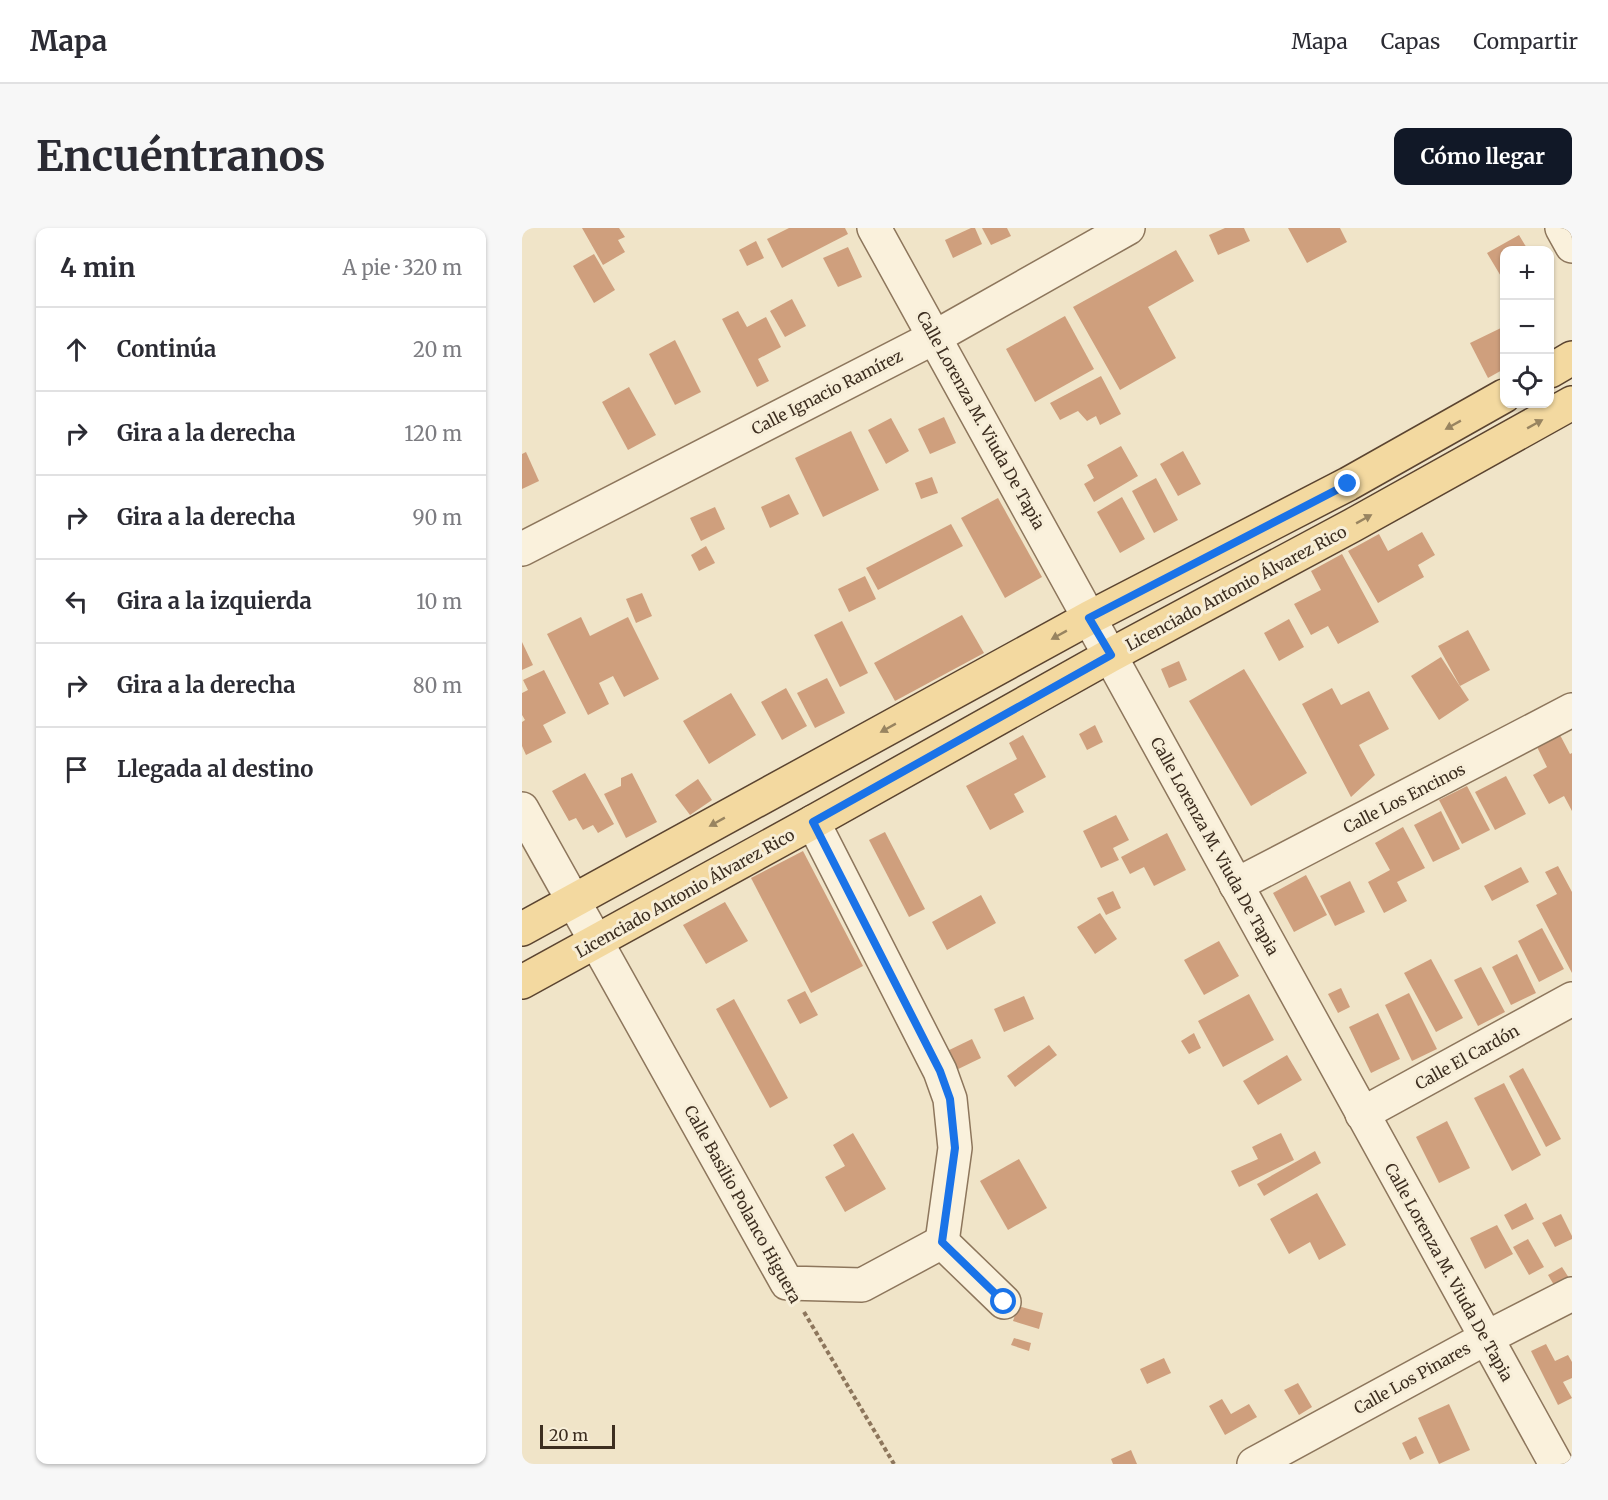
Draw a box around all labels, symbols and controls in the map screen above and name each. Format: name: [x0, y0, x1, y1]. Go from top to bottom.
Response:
text: Mapa: [30, 23, 107, 59]
text: Mapa: [1291, 28, 1348, 55]
text: Capas: [1381, 28, 1440, 55]
text: Compartir: [1473, 28, 1578, 55]
button: Cómo llegar: [1394, 128, 1572, 185]
text: Encuéntranos: [36, 130, 325, 182]
map controls: [1500, 246, 1554, 408]
button: +: [1500, 246, 1554, 300]
text: 4 min: [60, 251, 135, 284]
text: A pie · 320 m: [343, 255, 462, 280]
button: −: [1500, 300, 1554, 354]
street label: Calle Lorenza M. Viuda De Tapia: [913, 307, 1050, 533]
icon: ahead: [60, 333, 93, 366]
text: Continúa: [117, 335, 216, 363]
text: 20 m: [413, 337, 462, 362]
street label: Calle Ignacio Ramírez: [748, 345, 906, 439]
button: locate: [1500, 354, 1554, 408]
icon: right: [60, 417, 93, 450]
text: Gira a la derecha: [117, 419, 295, 447]
one-way arrow: [1526, 419, 1543, 429]
one-way arrow: [1445, 420, 1462, 430]
text: 120 m: [404, 421, 462, 446]
route end: [1334, 470, 1360, 496]
icon: right: [60, 501, 93, 534]
text: Gira a la derecha: [117, 503, 295, 531]
text: 90 m: [412, 505, 462, 530]
one-way arrow: [1356, 514, 1373, 524]
street label: Licenciado Antonio Álvarez Rico: [1122, 521, 1350, 655]
icon: left: [60, 585, 93, 618]
text: Gira a la izquierda: [117, 587, 312, 615]
text: 10 m: [416, 589, 462, 614]
one-way arrow: [1051, 629, 1067, 640]
icon: right: [60, 669, 93, 702]
text: Gira a la derecha: [117, 671, 295, 699]
text: 80 m: [413, 673, 462, 698]
one-way arrow: [879, 723, 896, 733]
street label: Calle Lorenza M. Viuda De Tapia: [1147, 733, 1284, 959]
icon: arrive: [60, 753, 93, 786]
text: Llegada al destino: [117, 755, 313, 783]
street label: Calle Los Encinos: [1340, 759, 1468, 837]
one-way arrow: [708, 817, 725, 827]
street label: Licenciado Antonio Álvarez Rico: [572, 824, 798, 962]
street label: Calle El Cardón: [1411, 1020, 1523, 1094]
street label: Calle Basilio Polanco Higuera: [680, 1102, 806, 1307]
street label: Calle Lorenza M. Viuda De Tapia: [1381, 1159, 1518, 1385]
route start: [990, 1288, 1016, 1314]
street label: Calle Los Pinares: [1350, 1338, 1474, 1418]
scale bar: [540, 1422, 615, 1450]
text: 20 m: [549, 1425, 588, 1445]

